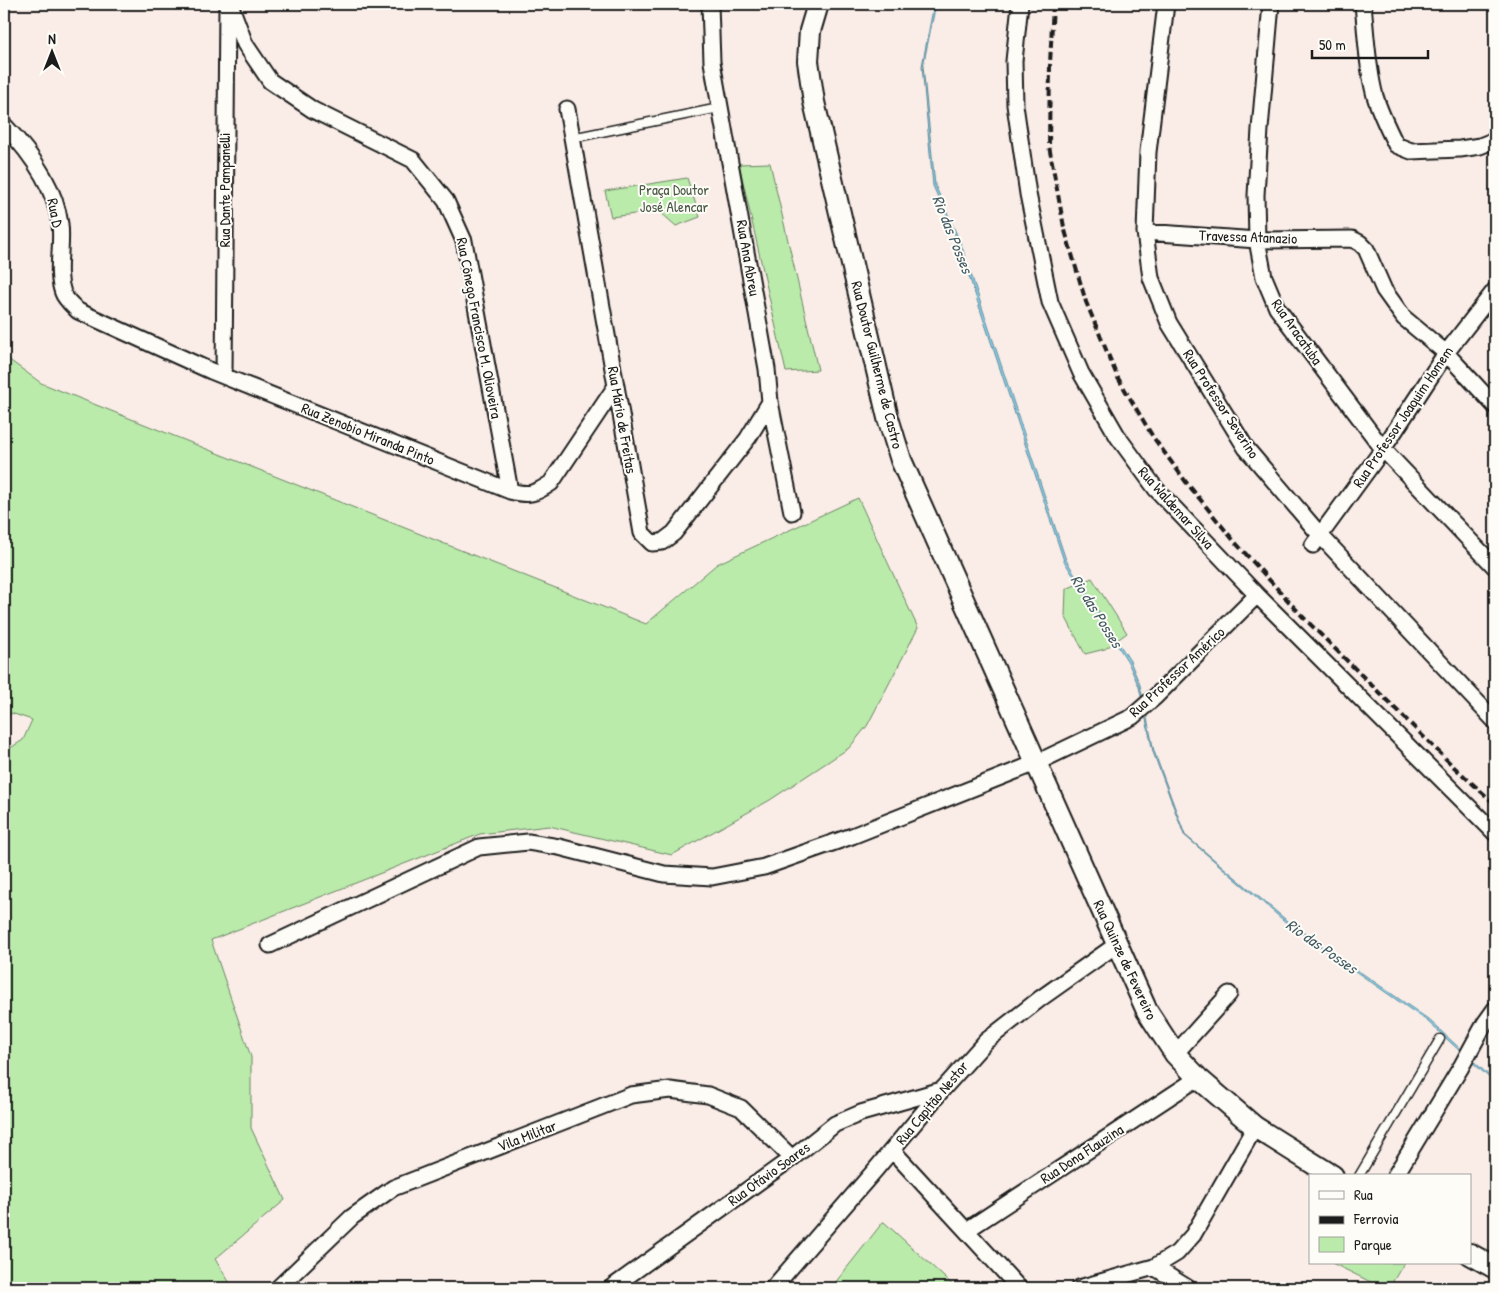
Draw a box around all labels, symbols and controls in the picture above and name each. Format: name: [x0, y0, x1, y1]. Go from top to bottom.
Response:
north arrow: [28, 28, 78, 78]
scale bar: [1312, 28, 1428, 60]
text: N: [48, 29, 56, 48]
text: 50 m: [1319, 34, 1346, 55]
street label: Rua Dante Pampanelli: [214, 133, 235, 247]
park label: Praça Doutor José Alencar: [639, 179, 709, 217]
water label: Rio das Posses: [927, 192, 979, 278]
street label: Rua D: [42, 197, 69, 230]
street label: Rua Ana Abreu: [731, 218, 766, 298]
street label: Travessa Atanazio: [1198, 224, 1298, 249]
street label: Rua Cônego Francisco M. Olioveira: [452, 236, 507, 420]
street label: Rua Doutor Guilherme de Castro: [846, 279, 908, 451]
street label: Rua Aracatuba: [1267, 295, 1328, 369]
street label: Rua Professor Joaquim Homem: [1347, 342, 1458, 491]
street label: Rua Professor Severino: [1178, 345, 1265, 462]
street label: Rua Mário de Freitas: [603, 365, 642, 475]
street label: Rua Zenobio Miranda Pinto: [298, 397, 438, 470]
street label: Rua Waldemar Silva: [1134, 462, 1219, 554]
water label: Rio das Posses: [1066, 570, 1129, 653]
street label: Rua Professor Américo: [1124, 622, 1229, 722]
street label: Rua Quinze de Fevereiro: [1089, 897, 1162, 1023]
water label: Rio das Posses: [1282, 913, 1364, 980]
street label: Rua Capitão Nestor: [890, 1056, 973, 1149]
street label: Vila Militar: [494, 1115, 560, 1156]
street label: Rua Dona Flauzina: [1036, 1119, 1128, 1188]
street label: Rua Otávio Soares: [723, 1137, 814, 1211]
legend: [1309, 1174, 1472, 1264]
text: Rua: [1354, 1184, 1373, 1205]
text: Ferrovia: [1353, 1208, 1399, 1229]
text: Parque: [1354, 1234, 1392, 1255]

